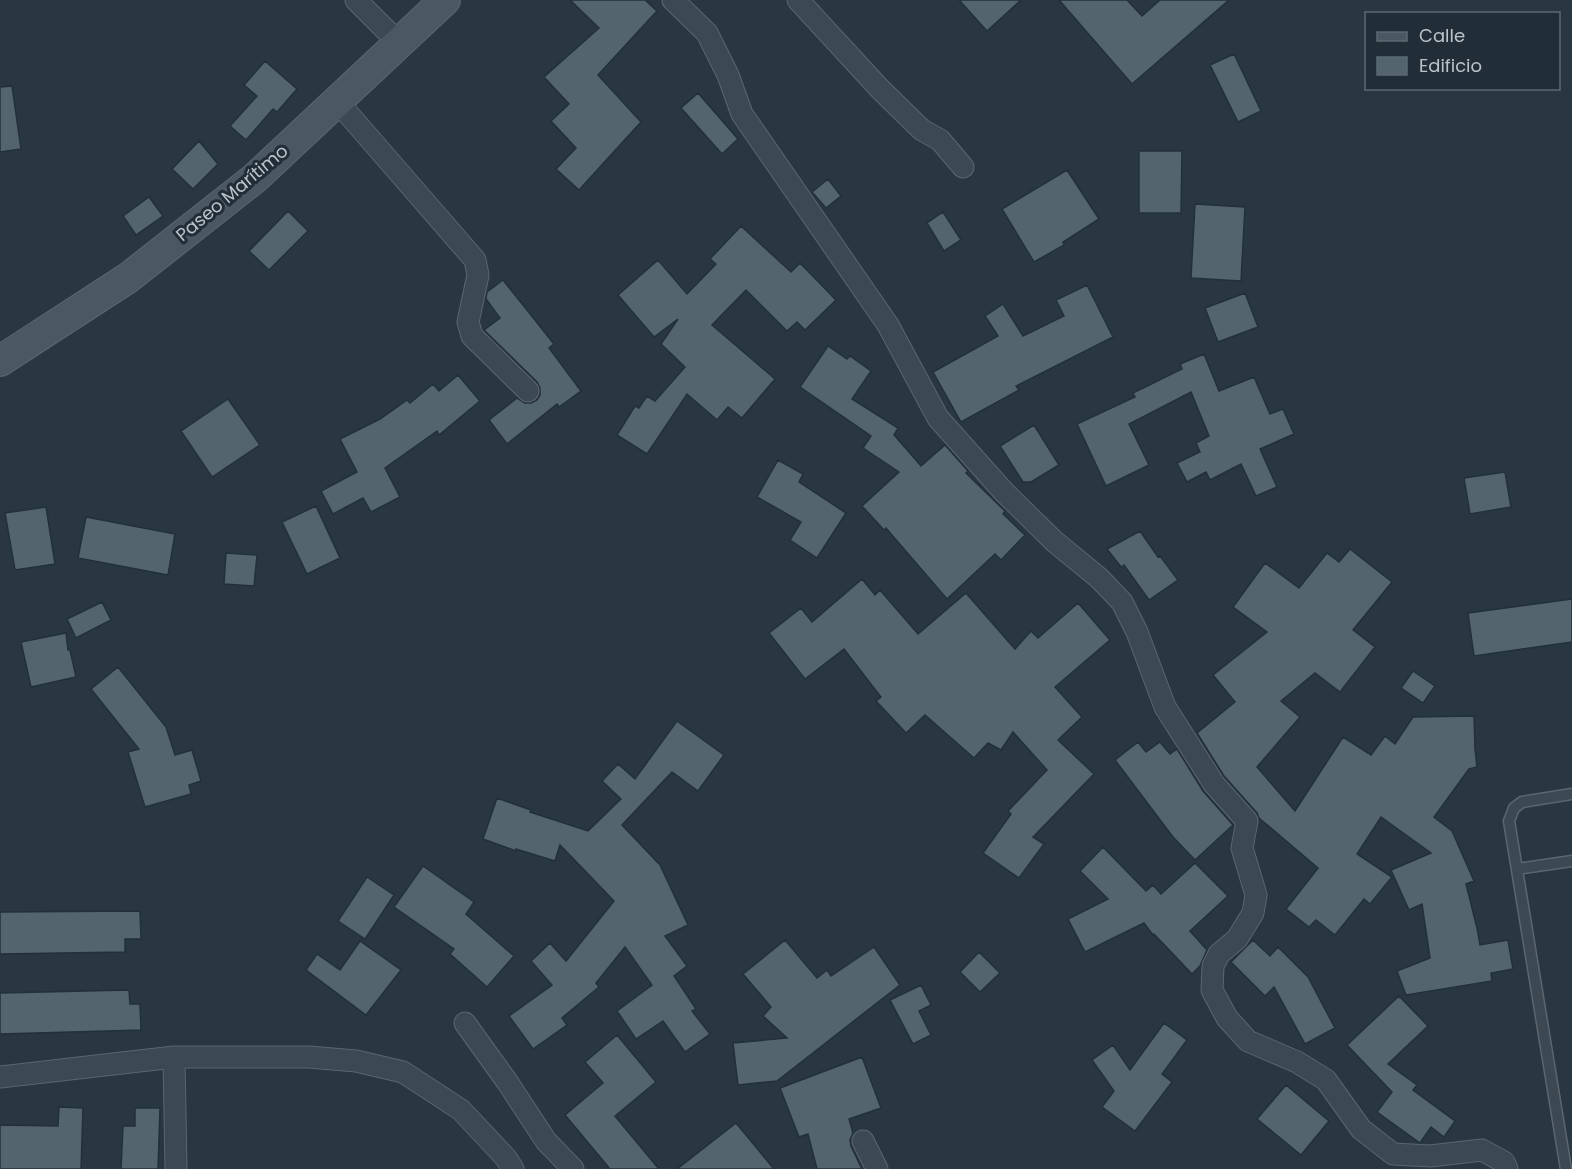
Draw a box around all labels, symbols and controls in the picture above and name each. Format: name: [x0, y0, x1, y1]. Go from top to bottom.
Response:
legend: [1365, 12, 1560, 90]
text: Calle: [1419, 23, 1465, 48]
text: Edificio: [1419, 53, 1482, 78]
street label: Paseo Marítimo: [170, 138, 293, 247]

